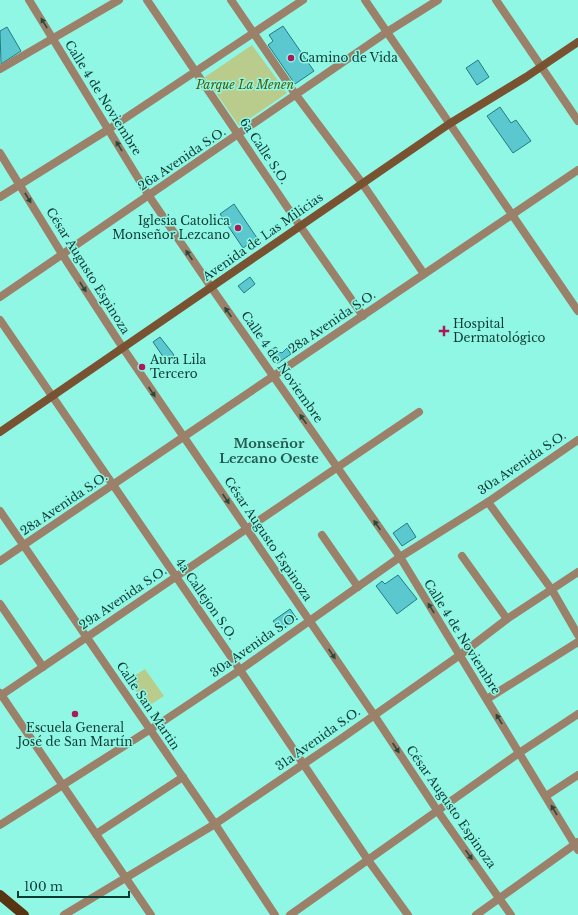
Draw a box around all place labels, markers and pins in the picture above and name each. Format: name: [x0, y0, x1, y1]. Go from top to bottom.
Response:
place label: Camino de Vida: [299, 50, 398, 65]
marker: Camino de Vida: [286, 53, 296, 63]
place label: Iglesia Catolica Monseñor Lezcano: [112, 213, 230, 242]
marker: Iglesia Catolica Monseñor Lezcano: [233, 223, 243, 233]
place label: Hospital Dermatológico: [453, 316, 546, 345]
marker: Hospital Dermatológico: [438, 325, 450, 337]
place label: Aura Lila Tercero: [149, 352, 207, 381]
marker: Aura Lila Tercero: [137, 362, 147, 372]
marker: Escuela General José de San Martín: [70, 709, 80, 719]
place label: Escuela General José de San Martín: [16, 720, 132, 749]

